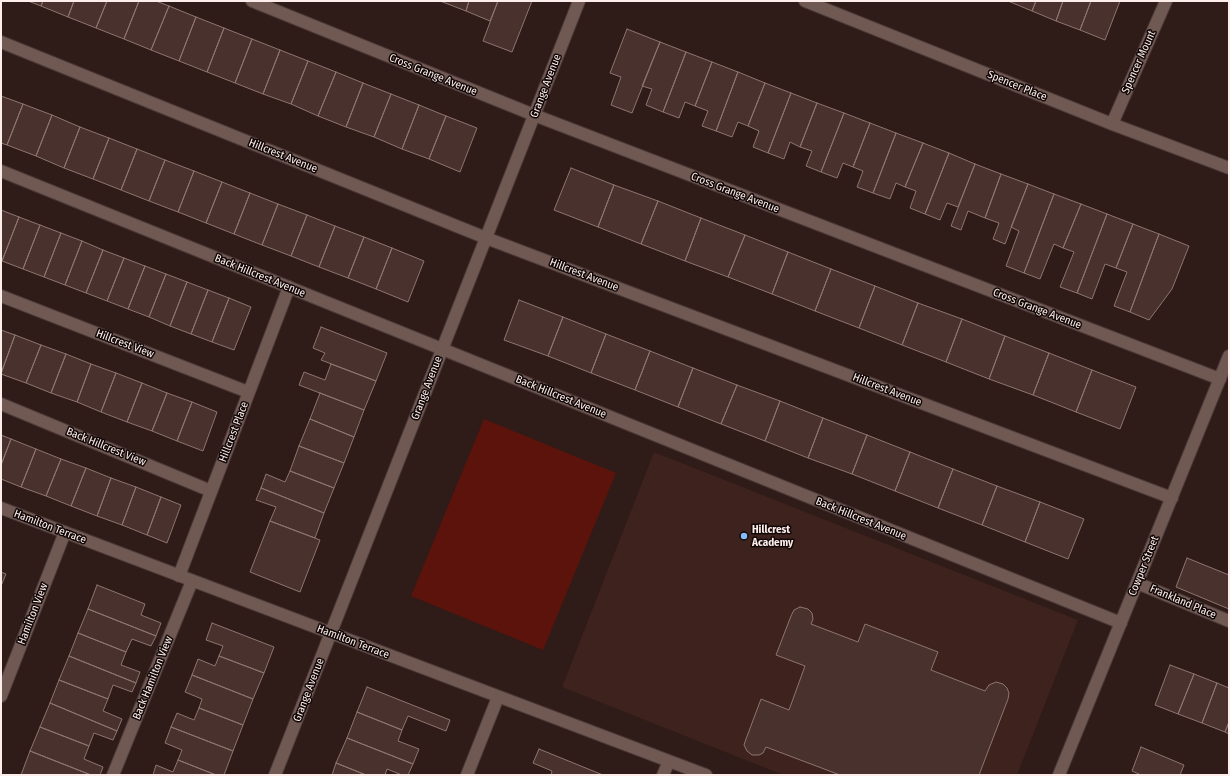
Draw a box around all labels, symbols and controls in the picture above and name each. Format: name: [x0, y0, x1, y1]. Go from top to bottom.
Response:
street label: Spencer Mount: [1119, 28, 1159, 96]
street label: Cross Grange Avenue: [387, 51, 479, 99]
street label: Grange Avenue: [528, 52, 564, 120]
street label: Spencer Place: [985, 68, 1049, 104]
street label: Hillcrest Avenue: [247, 136, 319, 176]
street label: Cross Grange Avenue: [689, 170, 781, 216]
street label: Back Hillcrest Avenue: [213, 252, 307, 300]
street label: Hillcrest Avenue: [548, 256, 620, 294]
street label: Cross Grange Avenue: [991, 286, 1083, 332]
street label: Hillcrest View: [94, 327, 156, 361]
street label: Grange Avenue: [409, 354, 445, 422]
street label: Hillcrest Avenue: [851, 371, 923, 409]
street label: Back Hillcrest Avenue: [514, 373, 608, 421]
street label: Hillcrest Place: [216, 400, 252, 464]
street label: Back Hillcrest View: [64, 425, 148, 469]
street label: Back Hillcrest Avenue: [814, 495, 908, 543]
street label: Hamilton Terrace: [12, 507, 88, 547]
place label: Hillcrest Academy: [752, 523, 793, 549]
marker: Hillcrest Academy: [739, 531, 749, 541]
street label: Cowper Street: [1126, 534, 1162, 598]
street label: Hamilton View: [15, 581, 51, 647]
street label: Frankland Place: [1148, 582, 1218, 622]
street label: Hamilton Terrace: [315, 622, 391, 662]
street label: Back Hamilton View: [130, 634, 176, 722]
street label: Grange Avenue: [291, 656, 327, 724]

